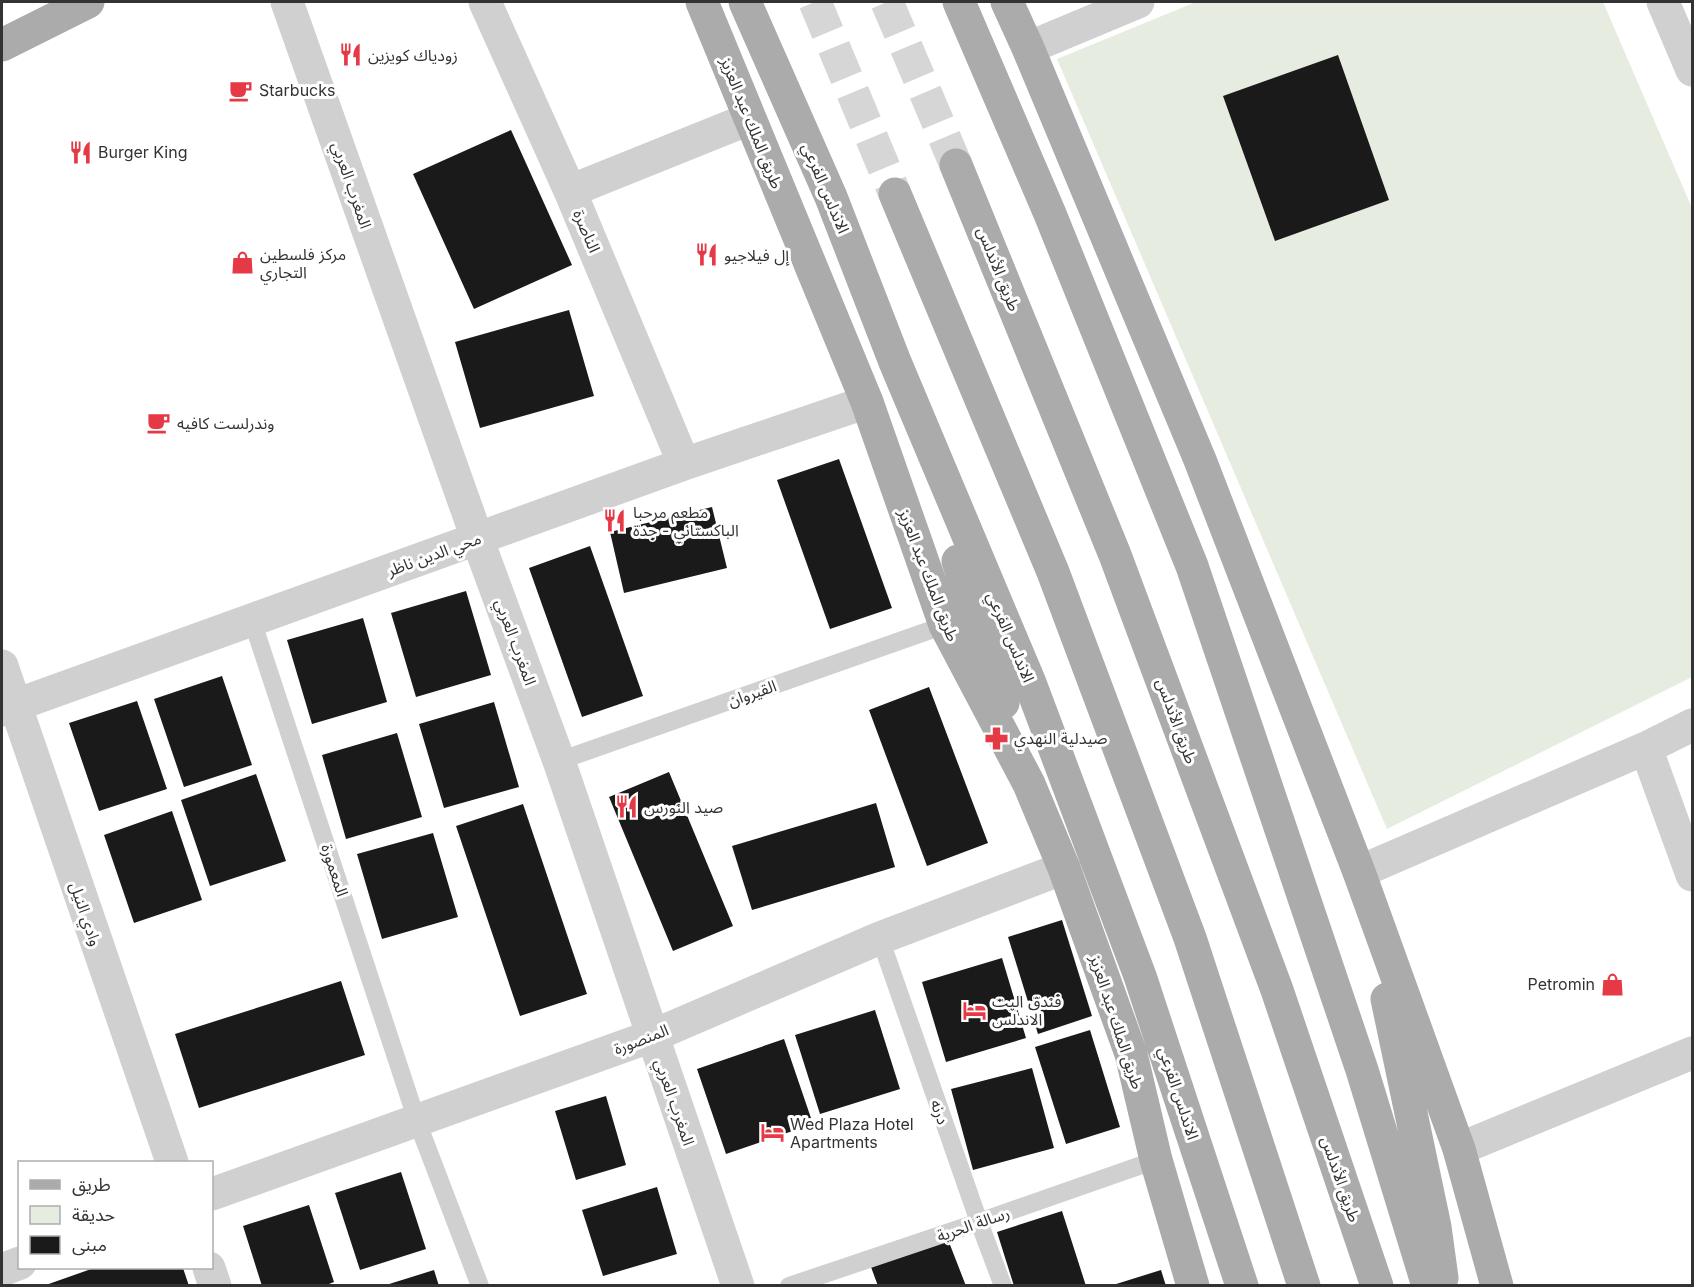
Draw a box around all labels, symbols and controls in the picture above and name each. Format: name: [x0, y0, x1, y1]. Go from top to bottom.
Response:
restaurant icon: زودياك كويزين: [337, 42, 363, 68]
place label: زودياك كويزين: [368, 45, 458, 65]
street label: طريق الملك عبد العزيز: [715, 53, 788, 192]
cafe icon: Starbucks: [228, 77, 254, 103]
place label: Starbucks: [259, 80, 335, 100]
restaurant icon: Burger King: [67, 139, 93, 165]
street label: المغرب العربي: [325, 139, 376, 232]
street label: الاندلس الفرعي: [795, 140, 854, 237]
place label: Burger King: [98, 142, 188, 162]
street label: الناصرة: [569, 206, 605, 256]
street label: طريق الأندلس: [972, 224, 1025, 315]
restaurant icon: إل فيلاجيو: [693, 242, 719, 268]
place label: مركز فلسطين التجاري: [260, 244, 346, 285]
place label: إل فيلاجيو: [724, 245, 790, 266]
shop icon: مركز فلسطين التجاري: [229, 250, 255, 276]
cafe icon: وندرلست كافيه: [146, 410, 172, 436]
place label: وندرلست كافيه: [177, 413, 274, 433]
place label: مطعم مرحبا الباكستاني - جدة: [633, 502, 739, 543]
street label: طريق الملك عبد العزيز: [893, 505, 963, 644]
restaurant icon: مطعم مرحبا الباكستاني - جدة: [602, 508, 628, 534]
street label: محي الدين ناظر: [383, 528, 485, 583]
street label: الاندلس الفرعي: [980, 589, 1039, 686]
street label: المغرب العربي: [489, 596, 541, 689]
street label: القيروان: [725, 675, 779, 711]
street label: طريق الأندلس: [1151, 676, 1202, 767]
pharmacy icon: صيدلية النهدي: [983, 725, 1009, 751]
place label: صيدلية النهدي: [1014, 728, 1108, 751]
restaurant icon: صيد النورس: [613, 794, 639, 820]
place label: صيد النورس: [644, 797, 723, 817]
street label: المعمورة: [317, 841, 353, 899]
street label: وادي النيل: [63, 879, 106, 950]
street label: طريق الملك عبد العزيز: [1085, 951, 1148, 1092]
shop icon: Petromin: [1600, 971, 1626, 997]
place label: Petromin: [1528, 974, 1595, 994]
place label: فندق اليت الاندلس: [992, 991, 1061, 1029]
hotel icon: فندق اليت الاندلس: [961, 997, 987, 1023]
street label: المنصورة: [611, 1019, 671, 1059]
street label: الاندلس الفرعي: [1152, 1044, 1203, 1143]
street label: المغرب العربي: [648, 1056, 699, 1149]
street label: درنه: [926, 1097, 954, 1127]
place label: Wed Plaza Hotel Apartments: [790, 1114, 914, 1152]
hotel icon: Wed Plaza Hotel Apartments: [759, 1120, 785, 1146]
street label: طريق الأندلس: [1316, 1134, 1365, 1225]
legend: [18, 1161, 213, 1269]
text: طريق: [72, 1174, 111, 1196]
street label: رسالة الحرية: [934, 1202, 1012, 1246]
text: حديقة: [72, 1204, 115, 1225]
text: مبنى: [72, 1234, 107, 1256]

